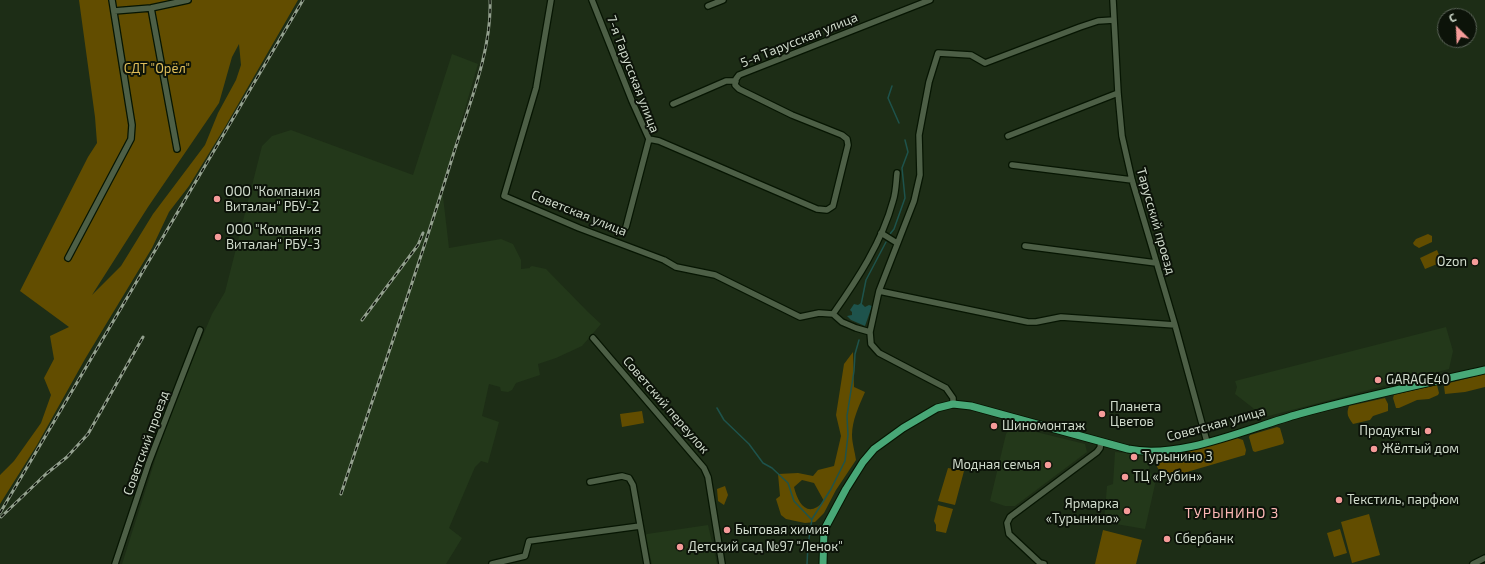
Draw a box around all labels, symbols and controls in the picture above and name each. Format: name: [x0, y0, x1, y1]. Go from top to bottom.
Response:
north arrow: [1437, 8, 1477, 48]
street label: 5-я Тарусская улица: [738, 9, 860, 71]
text: С: [1447, 10, 1458, 25]
street label: 7-я Тарусская улица: [603, 13, 663, 135]
park label: СДТ "Орёл": [124, 61, 190, 77]
street label: Тарусский проезд: [1133, 166, 1179, 276]
place label: ООО "Компания Виталан" РБУ-2: [225, 184, 320, 215]
street label: Советская улица: [529, 187, 629, 239]
marker: ООО "Компания Виталан" РБУ-2: [212, 194, 222, 204]
place label: ООО "Компания Виталан" РБУ-3: [226, 222, 321, 253]
marker: ООО "Компания Виталан" РБУ-3: [213, 232, 223, 242]
place label: Ozon: [1437, 254, 1467, 270]
marker: Ozon: [1470, 257, 1480, 267]
street label: Советский переулок: [620, 353, 712, 457]
place label: GARAGE40: [1386, 372, 1450, 388]
marker: GARAGE40: [1373, 375, 1383, 385]
street label: Советский проезд: [120, 389, 172, 497]
place label: Планета Цветов: [1110, 399, 1161, 430]
street label: Советская улица: [1165, 403, 1267, 445]
marker: Планета Цветов: [1097, 409, 1107, 419]
place label: Шиномонтаж: [1002, 418, 1085, 434]
marker: Шиномонтаж: [989, 421, 999, 431]
place label: Продукты: [1359, 423, 1420, 439]
marker: Продукты: [1423, 426, 1433, 436]
place label: Жёлтый дом: [1382, 441, 1459, 457]
marker: Жёлтый дом: [1369, 444, 1379, 454]
place label: Турынино 3: [1142, 449, 1213, 465]
marker: Турынино 3: [1129, 452, 1139, 462]
place label: Модная семья: [952, 457, 1040, 473]
marker: Модная семья: [1043, 460, 1053, 470]
place label: ТЦ «Рубин»: [1133, 469, 1202, 485]
marker: ТЦ «Рубин»: [1120, 472, 1130, 482]
place label: Текстиль, парфюм: [1347, 492, 1459, 508]
marker: Текстиль, парфюм: [1334, 495, 1344, 505]
place label: Ярмарка «Турынино»: [1046, 496, 1119, 527]
district label: ТУРЫНИНО 3: [1185, 505, 1279, 521]
marker: Ярмарка «Турынино»: [1122, 506, 1132, 516]
place label: Бытовая химия: [735, 522, 829, 538]
marker: Бытовая химия: [722, 525, 732, 535]
place label: Сбербанк: [1175, 531, 1234, 547]
marker: Сбербанк: [1162, 534, 1172, 544]
place label: Детский сад №97 "Ленок": [688, 539, 843, 555]
marker: Детский сад №97 "Ленок": [675, 542, 685, 552]

